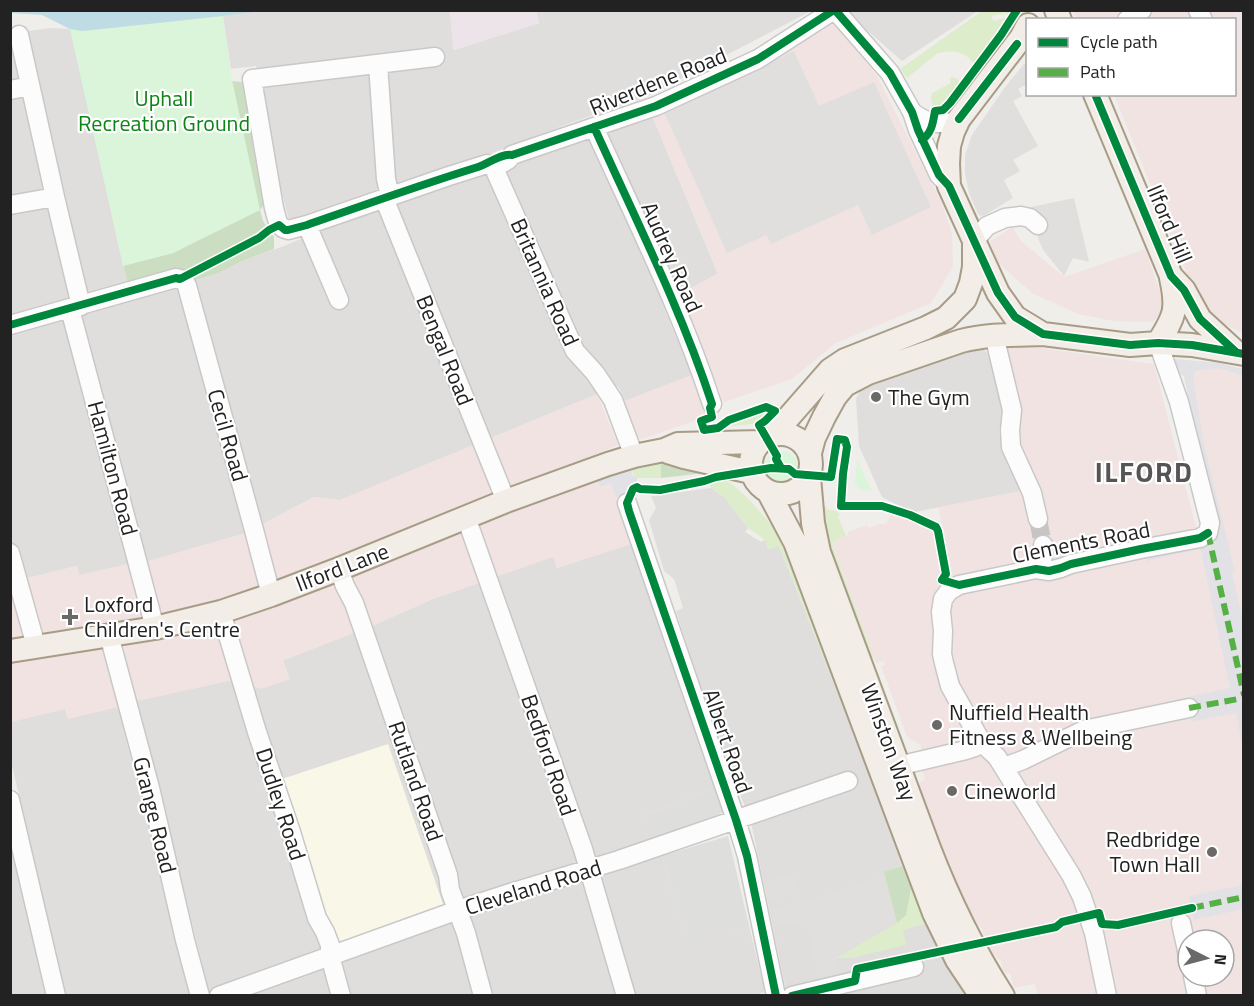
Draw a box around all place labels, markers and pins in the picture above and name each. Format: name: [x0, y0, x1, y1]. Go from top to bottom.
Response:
place label: The Gym: [888, 380, 970, 414]
marker: The Gym: [869, 390, 883, 404]
place label: Loxford Children's Centre: [84, 587, 240, 646]
marker: Loxford Children's Centre: [61, 608, 79, 626]
place label: Nuffield Health Fitness & Wellbeing: [949, 695, 1132, 754]
marker: Nuffield Health Fitness & Wellbeing: [930, 718, 944, 732]
place label: Cineworld: [964, 774, 1056, 808]
marker: Cineworld: [945, 784, 959, 798]
place label: Redbridge Town Hall: [1106, 822, 1200, 881]
marker: Redbridge Town Hall: [1205, 845, 1219, 859]

